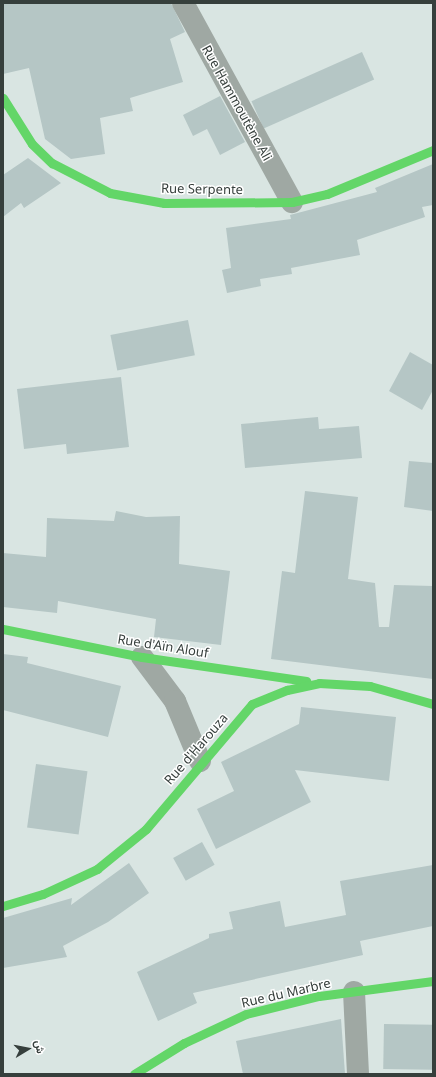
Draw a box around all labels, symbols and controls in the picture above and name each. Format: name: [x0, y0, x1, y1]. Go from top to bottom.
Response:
street label: Rue Hammoutène Ali: [199, 42, 275, 164]
street label: Rue Serpente: [161, 180, 243, 198]
street label: Rue d'Aïn Alouf: [116, 631, 210, 661]
street label: Rue d'Harouza: [161, 710, 231, 788]
street label: Rue du Marbre: [240, 975, 332, 1011]
north arrow: [8, 1029, 48, 1069]
text: ش: [32, 1039, 49, 1055]

